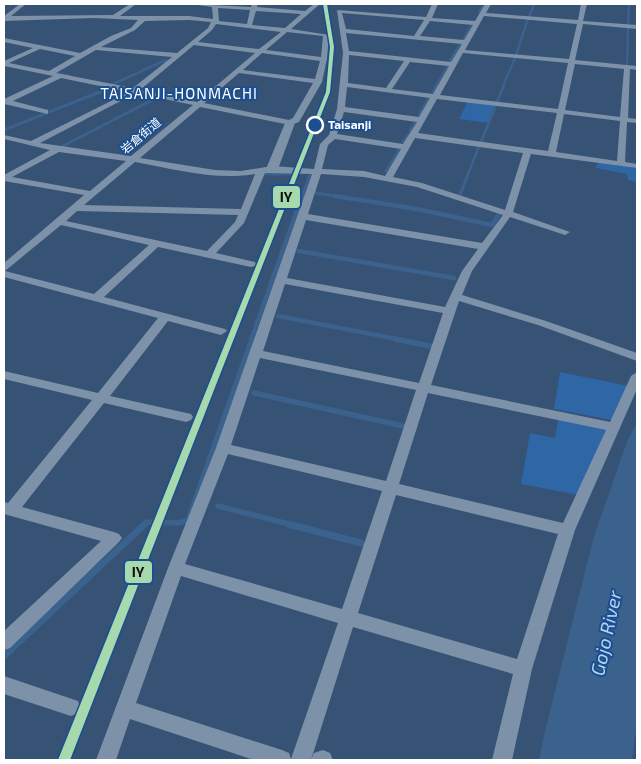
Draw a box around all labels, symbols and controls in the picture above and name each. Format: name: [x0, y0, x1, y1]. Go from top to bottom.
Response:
district label: TAISANJI-HONMACHI: [100, 84, 258, 102]
street label: 岩倉街道: [117, 114, 163, 156]
marker: Taisanji: [306, 116, 324, 134]
place label: Taisanji: [328, 117, 371, 132]
line badge: IY: [272, 185, 301, 209]
text: IY: [280, 188, 293, 205]
line badge: IY: [124, 560, 153, 584]
text: IY: [132, 563, 145, 580]
water label: Gojo River: [585, 588, 626, 678]

